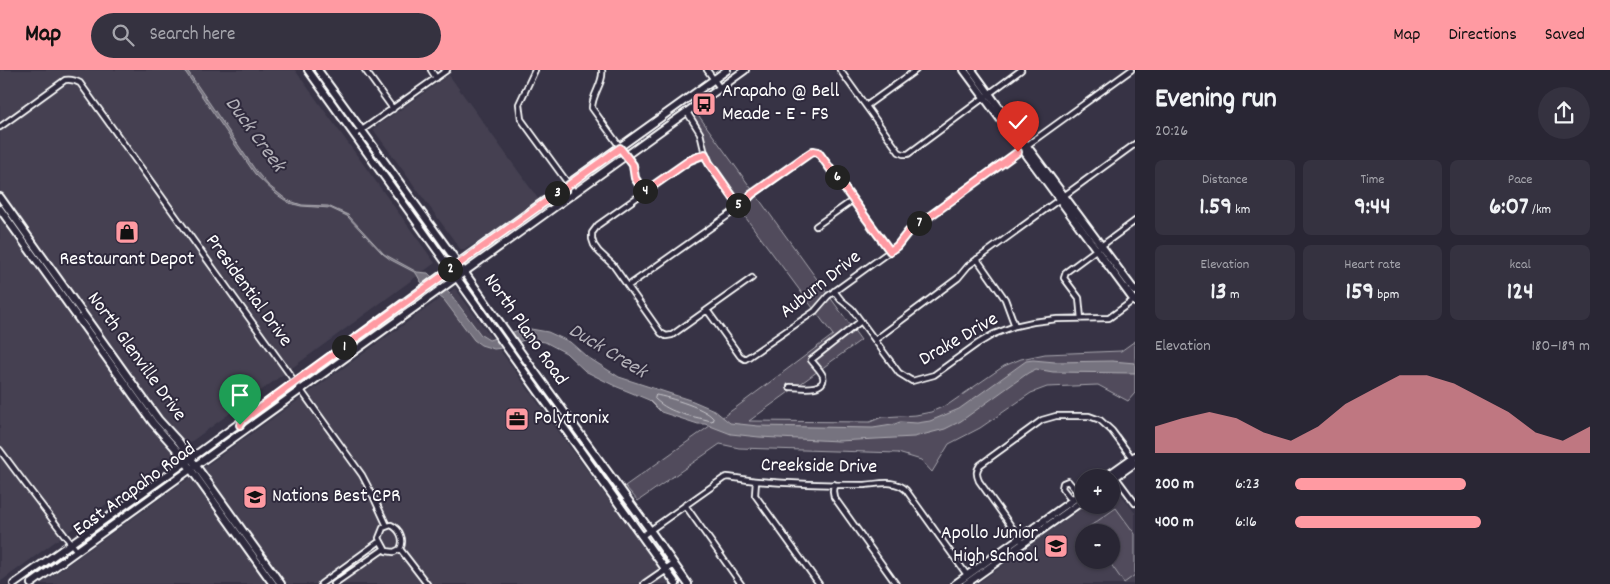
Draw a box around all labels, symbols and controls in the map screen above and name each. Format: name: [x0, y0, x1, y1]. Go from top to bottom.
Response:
search box: [91, 13, 441, 58]
text: Map: [25, 18, 61, 52]
icon: search: [109, 21, 137, 49]
text: Search here: [149, 22, 235, 49]
text: Map: [1393, 23, 1420, 48]
text: Directions: [1448, 23, 1517, 48]
text: Saved: [1545, 23, 1585, 48]
place label: Arapaho @ Bell Meade - E - FS: [722, 78, 840, 129]
text: Evening run: [1155, 81, 1277, 121]
button: share: [1538, 87, 1590, 139]
water label: Duck Creek: [216, 91, 293, 181]
bus stop icon: Arapaho @ Bell Meade - E - FS: [691, 91, 717, 117]
pin: [997, 101, 1039, 152]
icon: check: [1004, 108, 1032, 136]
text: 20:26: [1155, 120, 1188, 143]
pin: 6: [824, 164, 850, 190]
text: 6: [834, 167, 841, 187]
text: Distance: [1202, 170, 1248, 190]
text: Time: [1361, 170, 1384, 190]
text: Pace: [1508, 170, 1533, 190]
pin: 4: [632, 178, 658, 204]
pin: 3: [544, 180, 570, 206]
text: 4: [643, 181, 648, 201]
text: 3: [554, 183, 561, 203]
text: 1.59: [1199, 190, 1232, 226]
text: 9:44: [1354, 190, 1391, 226]
text: 6:07: [1489, 190, 1529, 226]
pin: 5: [726, 192, 750, 218]
text: 5: [735, 195, 742, 215]
text: km: [1232, 200, 1250, 220]
text: /km: [1529, 200, 1551, 220]
pin: 7: [906, 210, 932, 236]
text: 7: [917, 213, 922, 233]
shop icon: Restaurant Depot: [114, 219, 140, 245]
street label: Presidential Drive: [198, 229, 299, 353]
street label: Auburn Drive: [774, 244, 868, 326]
place label: Restaurant Depot: [60, 246, 194, 274]
text: Elevation: [1200, 255, 1249, 275]
text: Heart rate: [1344, 255, 1401, 275]
text: kcal: [1510, 255, 1531, 275]
pin: 2: [438, 256, 462, 282]
text: 2: [447, 259, 454, 279]
street label: North Plano Road: [476, 268, 574, 392]
text: 13: [1210, 275, 1227, 311]
text: 159: [1346, 275, 1374, 311]
text: 124: [1507, 275, 1534, 311]
text: m: [1227, 285, 1240, 305]
text: bpm: [1374, 285, 1399, 305]
street label: North Glenville Drive: [80, 287, 193, 428]
street label: Drake Drive: [914, 306, 1004, 374]
water label: Duck Creek: [562, 317, 654, 388]
pin: 1: [332, 334, 356, 360]
text: Elevation: [1155, 335, 1211, 358]
text: 180–189 m: [1532, 335, 1590, 358]
text: 1: [343, 337, 346, 357]
pin: [219, 374, 261, 425]
icon: arrive: [226, 381, 254, 409]
place label: Polytronix: [534, 405, 609, 433]
office icon: Polytronix: [504, 406, 530, 432]
street label: East Arapaho Road: [68, 436, 202, 544]
street label: Creekside Drive: [761, 452, 878, 482]
map controls: [1075, 469, 1120, 569]
button: +: [1075, 469, 1120, 514]
text: 200 m: [1155, 473, 1194, 496]
text: 6:23: [1235, 473, 1260, 496]
place label: Nations Best CPR: [272, 483, 401, 511]
school or university icon: Nations Best CPR: [242, 484, 268, 510]
text: 400 m: [1155, 511, 1194, 534]
text: 6:16: [1235, 511, 1257, 534]
place label: Apollo Junior High School: [941, 520, 1039, 571]
button: −: [1075, 524, 1120, 569]
school or university icon: Apollo Junior High School: [1043, 533, 1069, 559]

